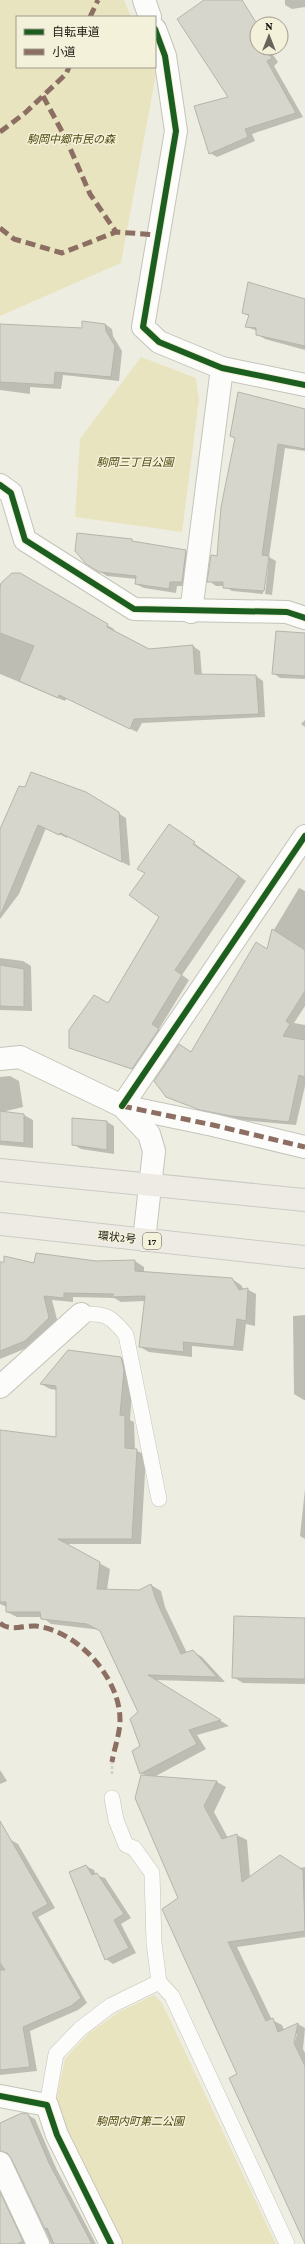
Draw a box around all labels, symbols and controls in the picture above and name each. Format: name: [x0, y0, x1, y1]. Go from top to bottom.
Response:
legend: [16, 16, 156, 68]
north arrow: [249, 16, 289, 56]
text: N: [265, 20, 273, 32]
text: 自転車道: [52, 25, 100, 39]
text: 小道: [52, 45, 76, 59]
park label: 駒岡中郷市民の森: [27, 133, 116, 145]
park label: 駒岡三丁目公園: [97, 456, 175, 468]
street label: 環状2号: [97, 1229, 137, 1245]
road number: 17: [143, 1233, 161, 1249]
park label: 駒岡内町第二公園: [96, 2115, 186, 2127]

